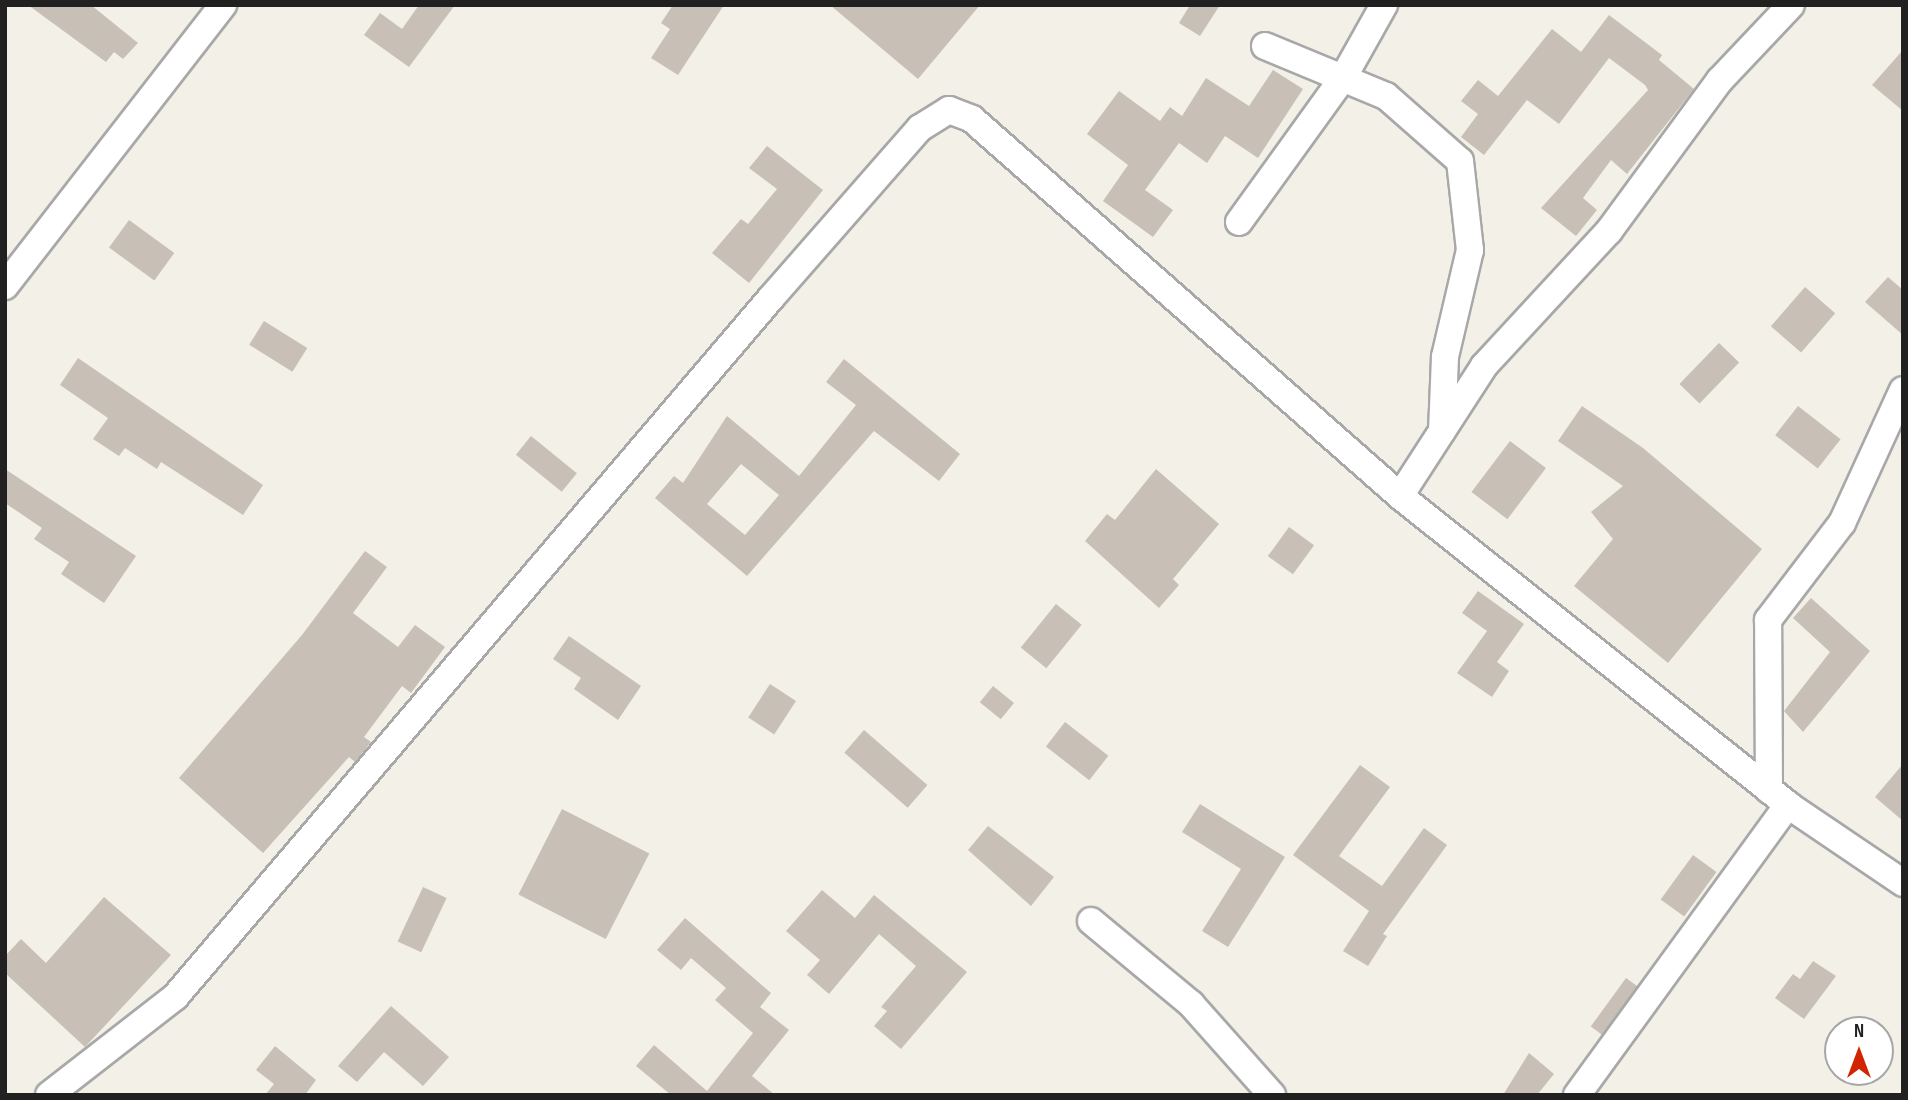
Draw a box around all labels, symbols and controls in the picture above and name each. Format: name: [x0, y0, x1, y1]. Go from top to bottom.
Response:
north arrow: [1824, 1016, 1894, 1086]
text: N: [1854, 1020, 1864, 1043]

